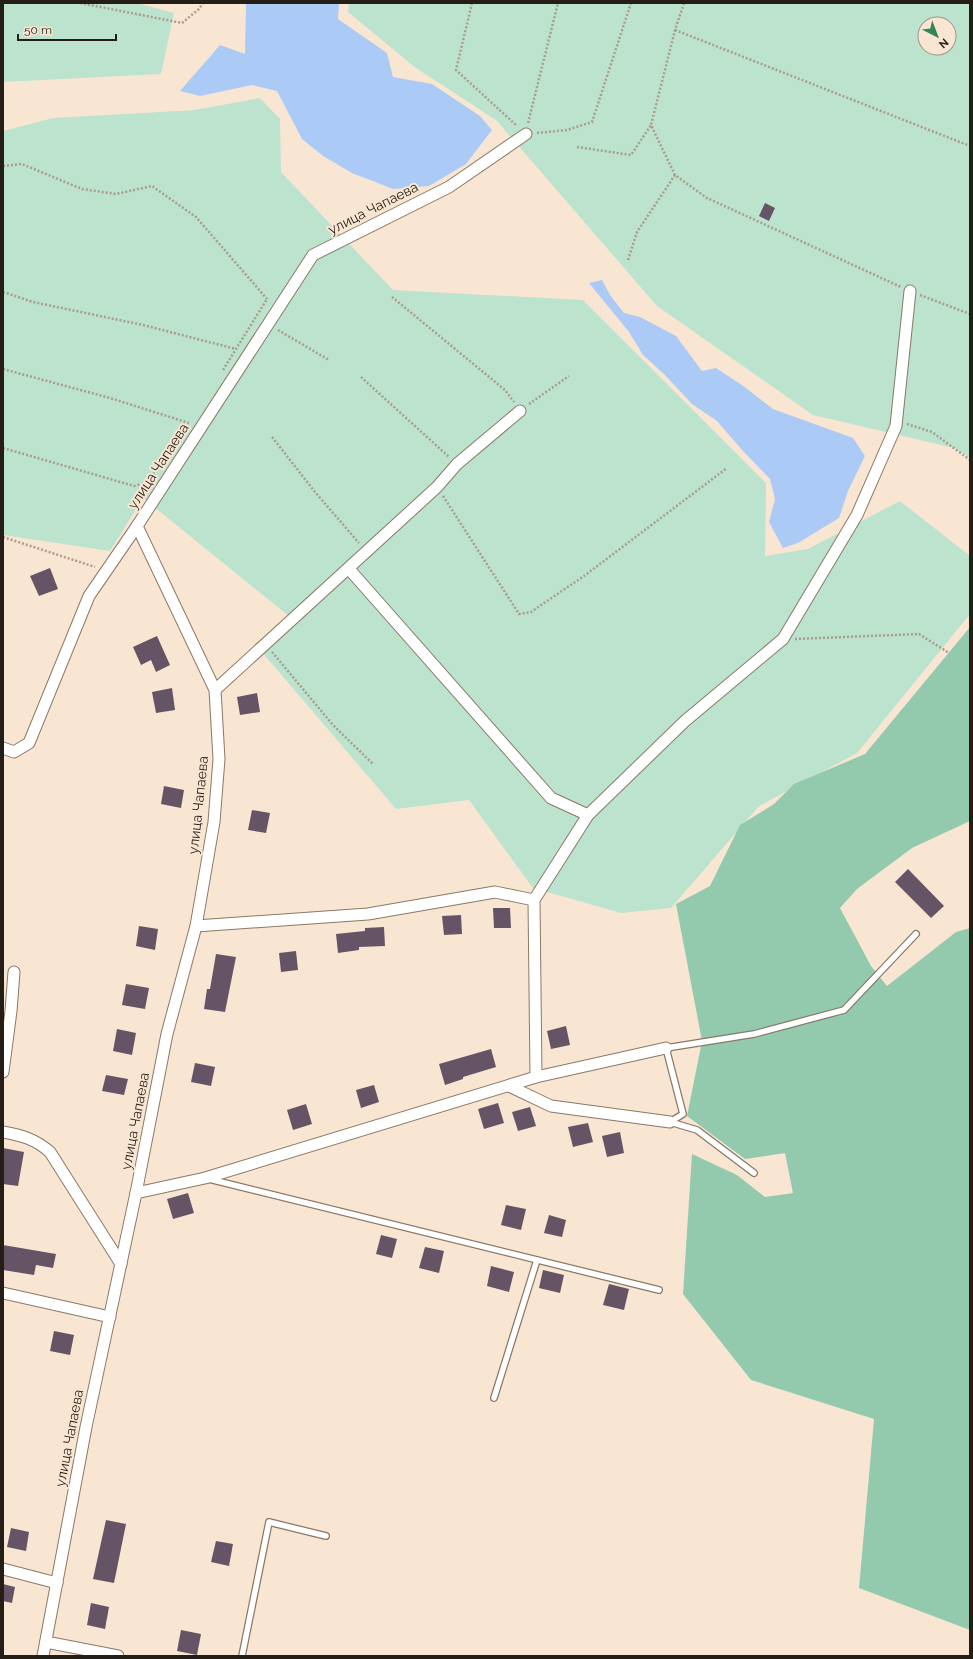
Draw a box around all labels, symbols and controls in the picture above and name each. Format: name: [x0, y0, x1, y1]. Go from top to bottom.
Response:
scale bar: [18, 16, 116, 42]
north arrow: [917, 16, 957, 56]
text: 50 m: [24, 23, 52, 37]
text: N: [936, 35, 951, 51]
street label: улица Чапаева: [325, 178, 421, 238]
street label: улица Чапаева: [124, 420, 192, 512]
street label: улица Чапаева: [185, 755, 211, 855]
street label: улица Чапаева: [118, 1071, 152, 1171]
street label: улица Чапаева: [52, 1388, 86, 1488]

